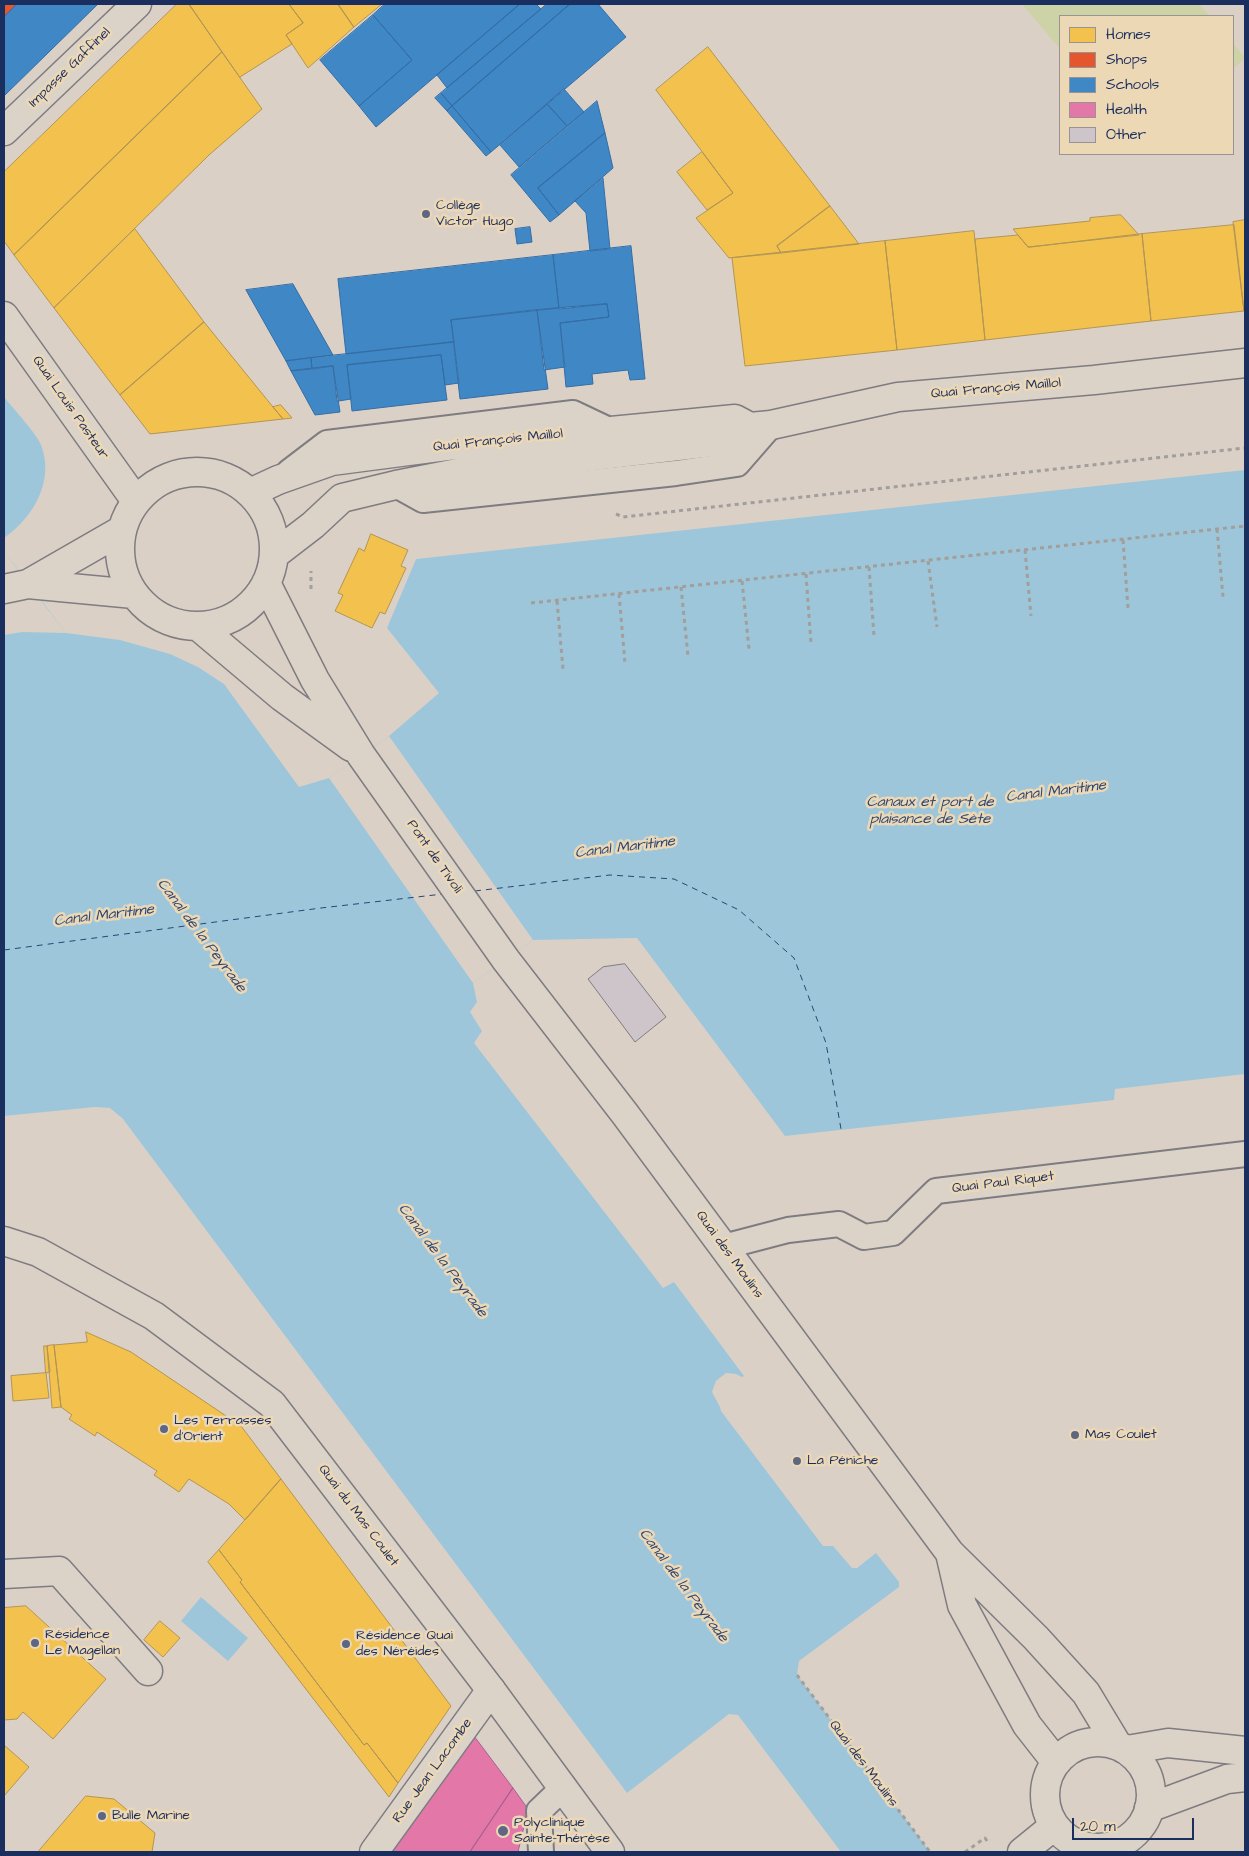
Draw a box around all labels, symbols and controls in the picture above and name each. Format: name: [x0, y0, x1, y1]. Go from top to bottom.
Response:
legend: [1059, 15, 1234, 155]
text: Homes: [1106, 24, 1151, 45]
street label: Impasse Gaffinel: [25, 25, 115, 111]
text: Shops: [1106, 49, 1147, 70]
text: Schools: [1106, 74, 1159, 95]
text: Health: [1106, 99, 1147, 120]
text: Other: [1106, 124, 1146, 145]
place label: Collège Victor Hugo: [436, 198, 513, 230]
marker: Collège Victor Hugo: [420, 208, 432, 220]
street label: Quai Louis Pasteur: [28, 353, 112, 463]
street label: Quai François Maillol: [930, 375, 1062, 403]
street label: Quai François Maillol: [432, 426, 564, 456]
water label: Canal Maritime: [1005, 777, 1107, 807]
water label: Canaux et port de plaisance de Sète: [866, 794, 994, 829]
street label: Pont de Tivoli: [403, 817, 465, 897]
water label: Canal Maritime: [574, 833, 676, 863]
water label: Canal de la Peyrade: [153, 876, 249, 996]
water label: Canal Maritime: [53, 901, 155, 931]
street label: Quai Paul Riquet: [951, 1168, 1055, 1198]
water label: Canal de la Peyrade: [394, 1201, 490, 1321]
street label: Quai des Moulins: [692, 1208, 766, 1302]
place label: Les Terrasses d'Orient: [174, 1413, 271, 1445]
marker: Les Terrasses d'Orient: [158, 1423, 170, 1435]
place label: Mas Coulet: [1085, 1427, 1157, 1443]
marker: Mas Coulet: [1069, 1429, 1081, 1441]
place label: La Péniche: [807, 1453, 878, 1469]
marker: La Péniche: [791, 1455, 803, 1467]
street label: Quai du Mas Coulet: [314, 1462, 402, 1570]
water label: Canal de la Peyrade: [635, 1526, 731, 1646]
place label: Résidence Le Magellan: [45, 1627, 120, 1660]
place label: Résidence Quai des Néréides: [356, 1628, 453, 1660]
marker: Résidence Le Magellan: [29, 1637, 41, 1649]
marker: Résidence Quai des Néréides: [340, 1638, 352, 1650]
street label: Rue Jean Lacombe: [390, 1716, 476, 1826]
street label: Quai des Moulins: [825, 1717, 901, 1811]
place label: Bulle Marine: [112, 1808, 190, 1824]
scale bar: [1074, 1808, 1196, 1840]
marker: Bulle Marine: [96, 1810, 108, 1822]
place label: Polyclinique Sainte-Thérèse: [514, 1815, 610, 1848]
text: 20 m: [1080, 1816, 1116, 1837]
marker: Polyclinique Sainte-Thérèse: [496, 1824, 510, 1838]

